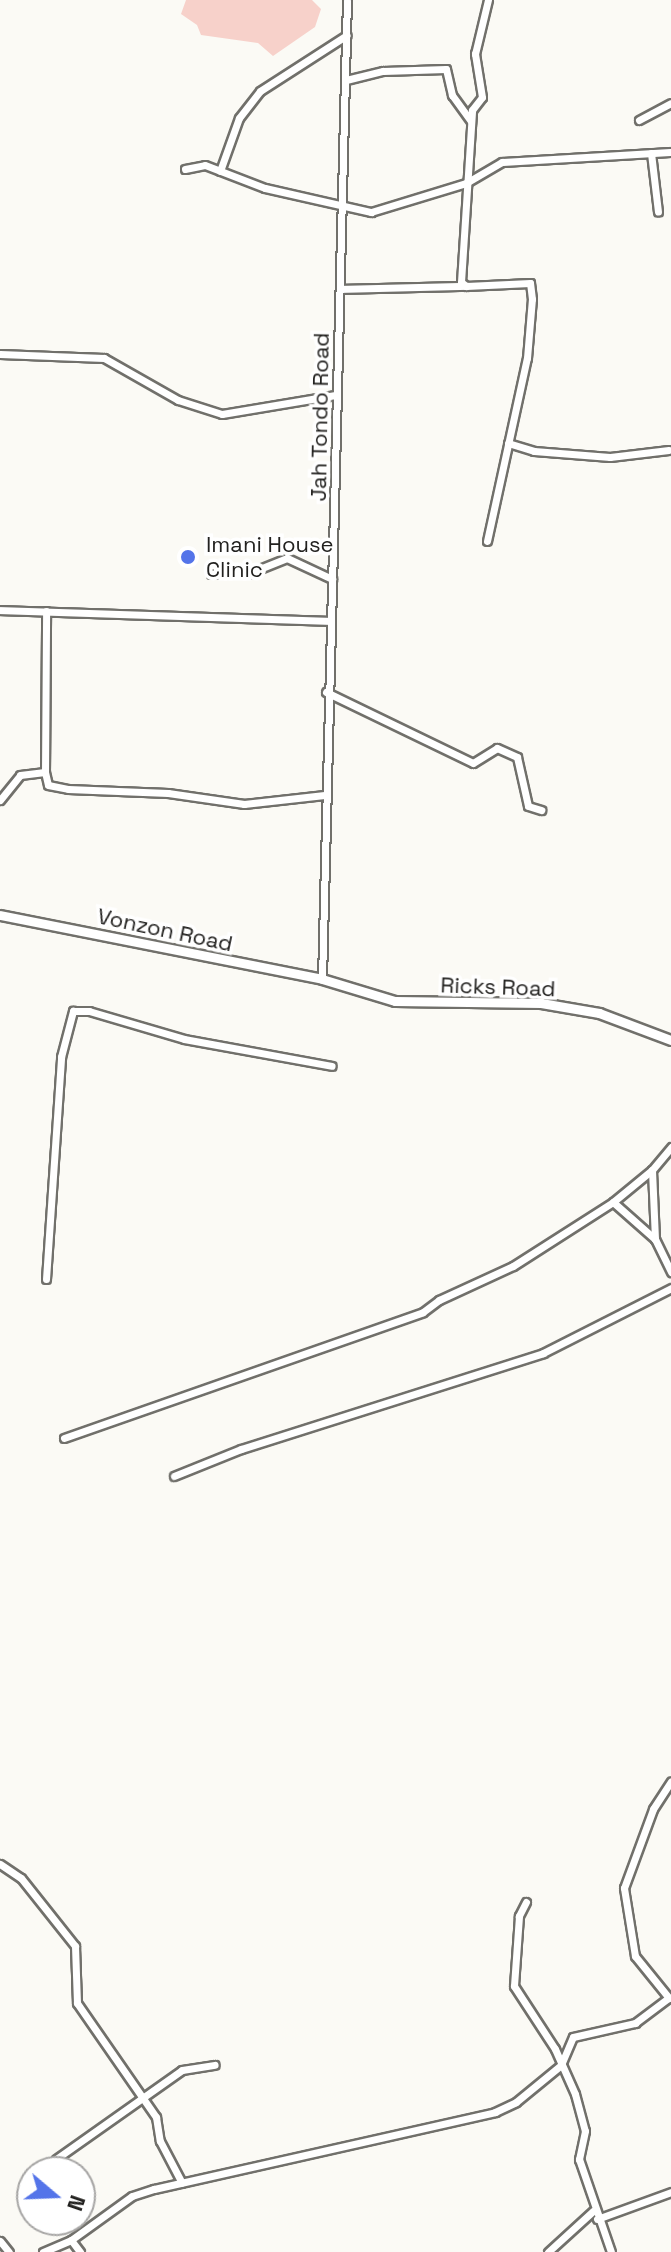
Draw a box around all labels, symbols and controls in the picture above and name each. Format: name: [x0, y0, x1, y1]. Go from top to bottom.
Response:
street label: Jah Tondo Road: [305, 332, 335, 502]
place label: Imani House Clinic: [206, 531, 334, 582]
marker: Imani House Clinic: [177, 546, 199, 568]
street label: Vonzon Road: [95, 903, 235, 957]
street label: Ricks Road: [440, 972, 556, 1002]
north arrow: [16, 2156, 96, 2236]
text: N: [61, 2192, 92, 2215]

